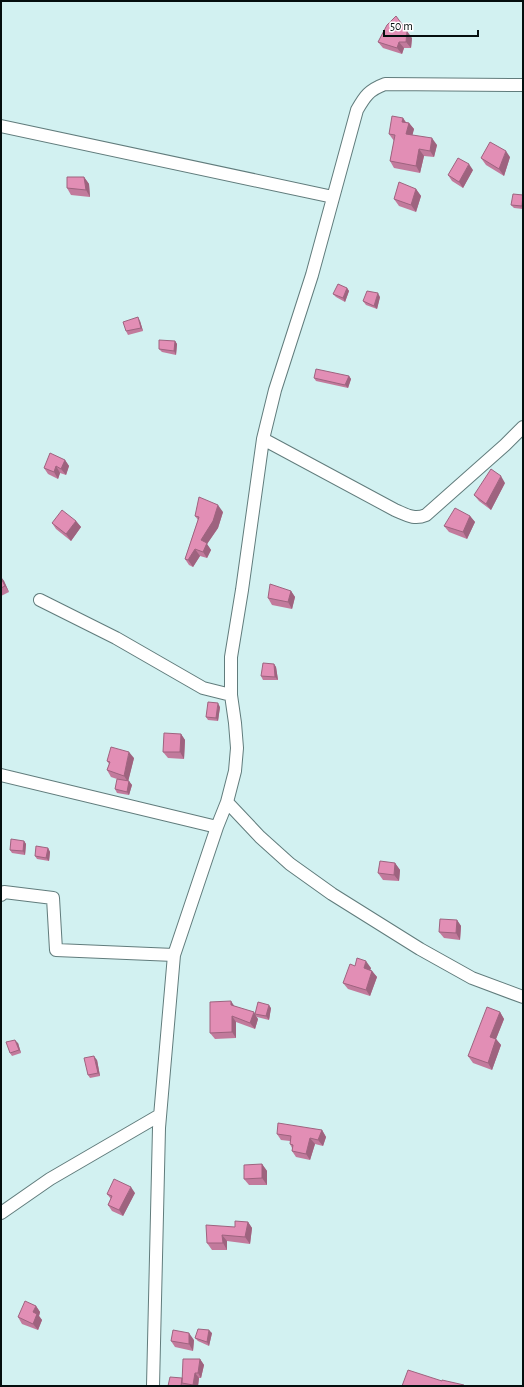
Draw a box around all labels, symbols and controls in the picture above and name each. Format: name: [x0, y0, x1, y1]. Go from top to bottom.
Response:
scale bar: [384, 12, 478, 38]
text: 50 m: [390, 20, 413, 32]

